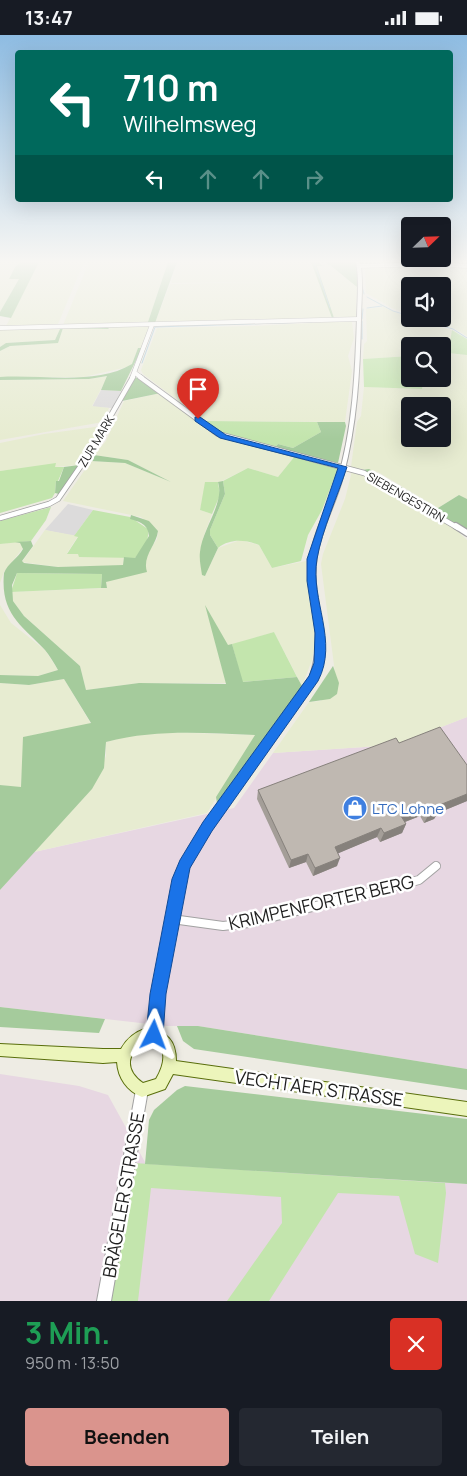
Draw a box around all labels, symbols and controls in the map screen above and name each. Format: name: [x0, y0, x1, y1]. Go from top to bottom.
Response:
text: 13:47: [25, 5, 73, 31]
text: 710 m: [123, 64, 219, 112]
icon: left: [40, 70, 105, 135]
text: Wilhelmsweg: [123, 109, 257, 139]
icon: left: [141, 165, 169, 193]
icon: ahead: [194, 165, 222, 193]
icon: ahead: [247, 165, 275, 193]
icon: right: [300, 165, 328, 193]
north arrow: [401, 217, 451, 267]
map controls: [401, 217, 451, 447]
button: sound: [401, 277, 451, 327]
button: search: [401, 337, 451, 387]
pin: [177, 368, 219, 419]
icon: arrive: [184, 375, 212, 403]
button: layers: [401, 397, 451, 447]
street label: ZUR MARK: [74, 411, 119, 470]
street label: SIEBENGESTIRN: [364, 468, 448, 526]
shop icon: LTC Lohne: [342, 795, 368, 821]
place label: LTC Lohne: [372, 798, 444, 819]
street label: KRIMPENFORTER BERG: [226, 869, 416, 935]
position arrow: [127, 1008, 179, 1060]
street label: VECHTAER STRASSE: [233, 1064, 405, 1112]
street label: BRÄGELER STRASSE: [97, 1110, 149, 1280]
text: 3 Min.: [25, 1312, 110, 1353]
button: close: [390, 1318, 442, 1370]
text: 950 m · 13:50: [25, 1352, 120, 1374]
button: Beenden: [25, 1408, 229, 1466]
button: Teilen: [239, 1408, 442, 1466]

